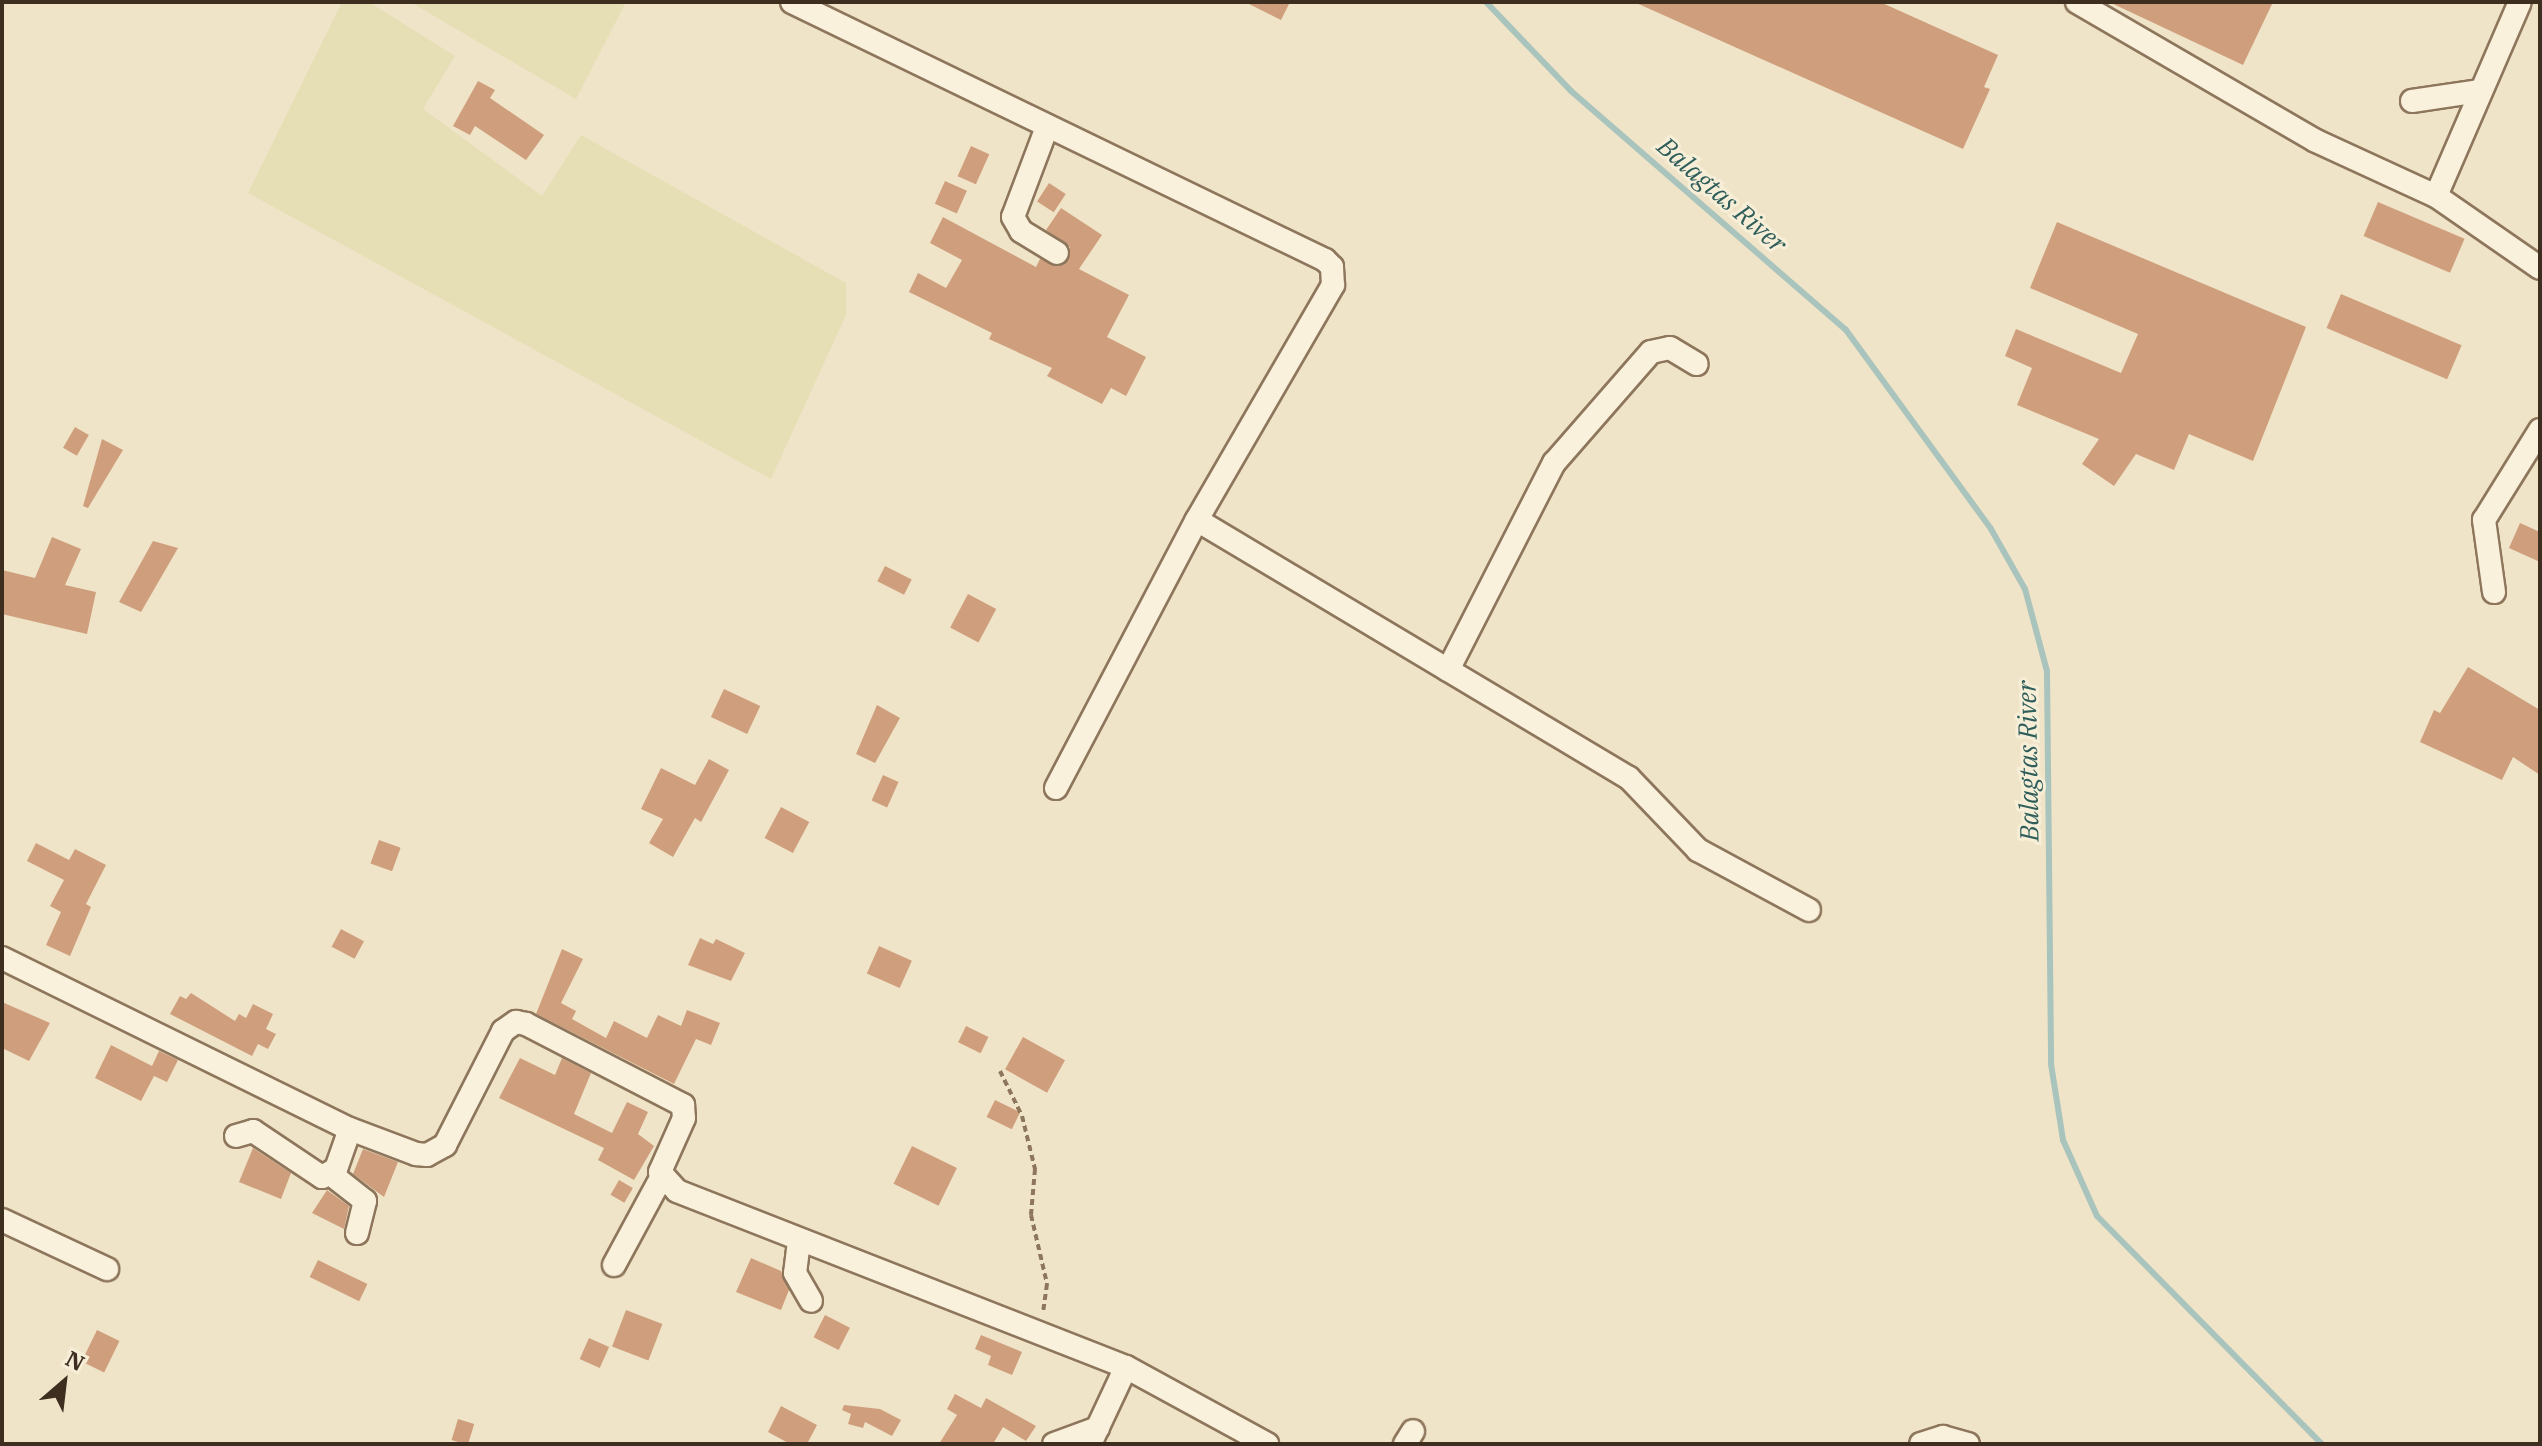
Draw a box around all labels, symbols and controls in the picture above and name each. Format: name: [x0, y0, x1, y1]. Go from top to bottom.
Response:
water label: Balagtas River: [1651, 130, 1793, 260]
water label: Balagtas River: [2011, 680, 2045, 842]
north arrow: [24, 1342, 104, 1422]
text: N: [61, 1343, 90, 1377]

